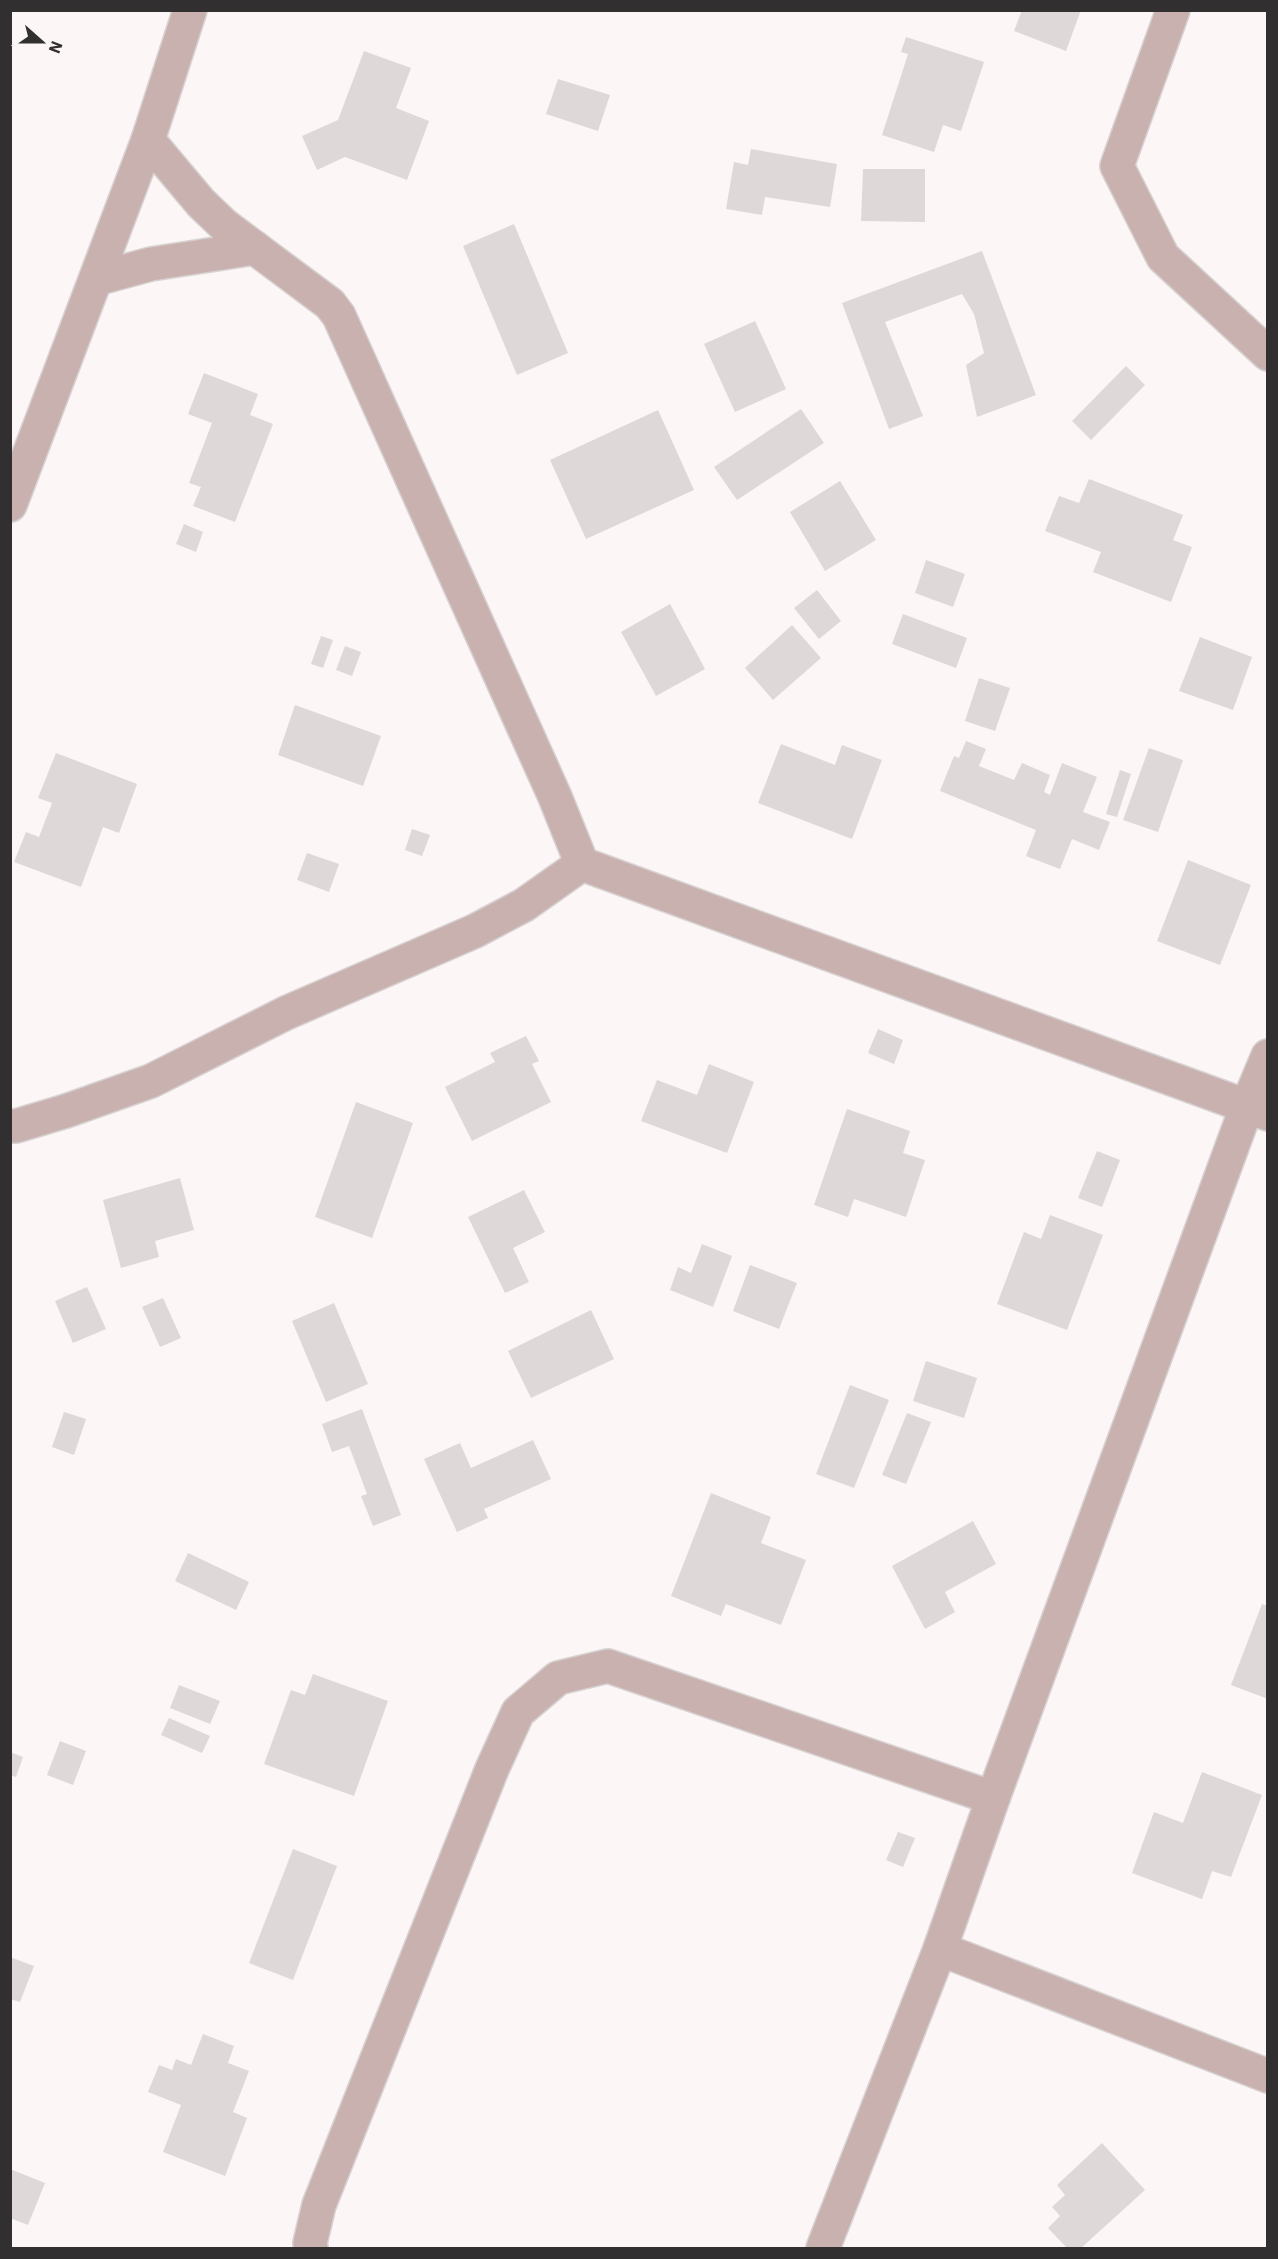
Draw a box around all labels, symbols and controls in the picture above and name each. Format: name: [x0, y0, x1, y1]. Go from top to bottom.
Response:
north arrow: [12, 12, 72, 72]
text: N: [45, 38, 67, 56]

